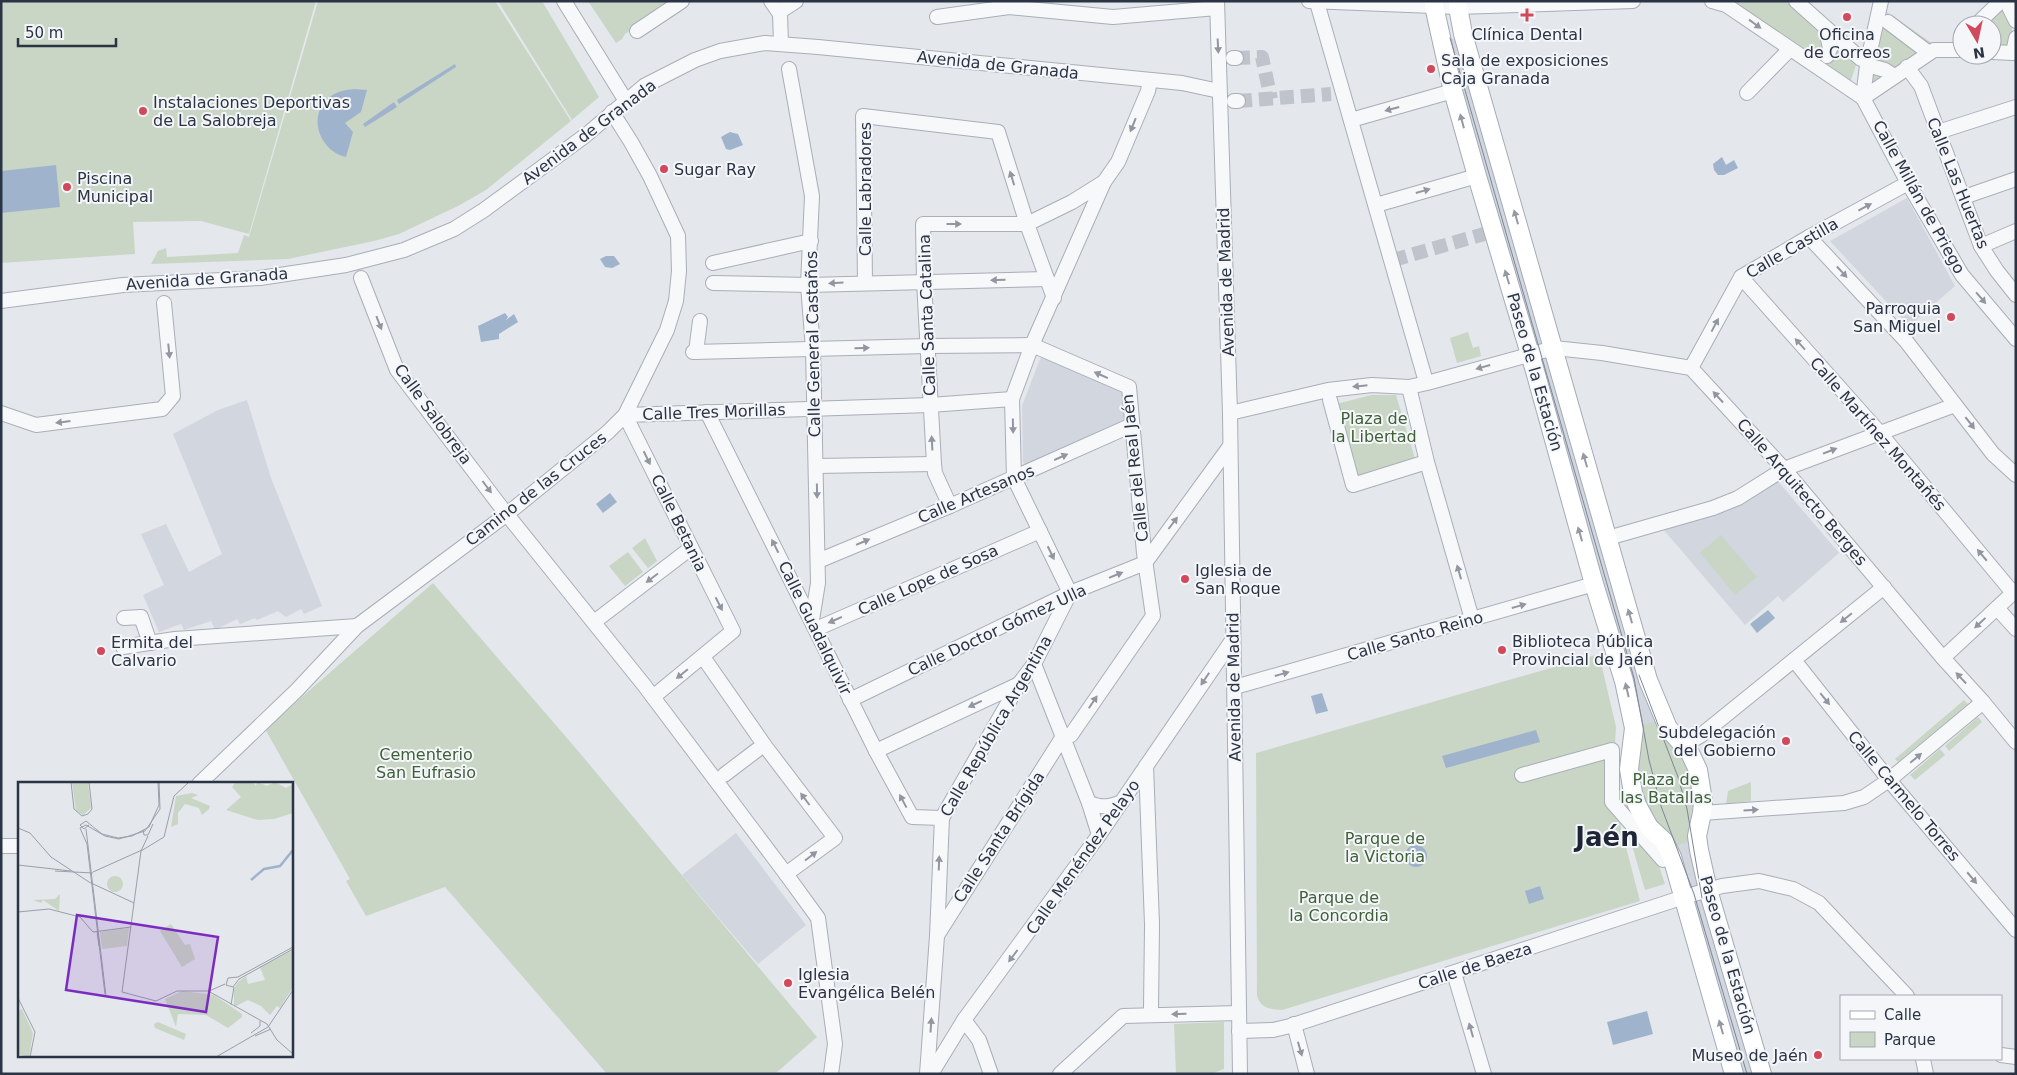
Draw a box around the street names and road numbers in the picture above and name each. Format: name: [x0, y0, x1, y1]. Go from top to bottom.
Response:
street label: Avenida de Granada: [916, 47, 1080, 83]
street label: Avenida de Granada: [518, 75, 660, 189]
street label: Calle Las Huertas: [1923, 115, 1993, 251]
street label: Calle Millán de Priego: [1869, 117, 1969, 277]
street label: Calle Labradores: [856, 122, 875, 256]
street label: Avenida de Madrid: [1214, 207, 1238, 357]
street label: Calle Castilla: [1742, 214, 1842, 282]
street label: Calle Santa Catalina: [915, 234, 939, 396]
street label: Calle General Castaños: [802, 251, 824, 437]
street label: Avenida de Granada: [125, 264, 289, 294]
street label: Paseo de la Estación: [1503, 291, 1567, 453]
street label: Calle Martínez Montañés: [1806, 353, 1950, 515]
street label: Calle Salobreja: [390, 360, 476, 468]
street label: Calle del Real Jaén: [1118, 393, 1152, 543]
street label: Calle Tres Morillas: [642, 400, 786, 424]
street label: Calle Arquitecto Berges: [1733, 415, 1871, 569]
street label: Camino de las Cruces: [462, 428, 610, 550]
street label: Calle Artesanos: [915, 461, 1037, 527]
street label: Calle Betania: [647, 471, 711, 575]
street label: Calle Lope de Sosa: [855, 541, 1001, 619]
street label: Calle Guadalquivir: [774, 558, 856, 699]
street label: Calle Doctor Gómez Ulla: [905, 580, 1089, 680]
street label: Calle Santo Reino: [1345, 607, 1485, 665]
street label: Avenida de Madrid: [1223, 612, 1245, 762]
street label: Calle República Argentina: [936, 632, 1056, 820]
street label: Calle Carmelo Torres: [1844, 727, 1964, 865]
street label: Calle Santa Brígida: [949, 768, 1049, 906]
street label: Calle Menéndez Pelayo: [1022, 776, 1144, 938]
street label: Paseo de la Estación: [1696, 874, 1760, 1036]
street label: Calle de Baeza: [1416, 939, 1534, 993]

